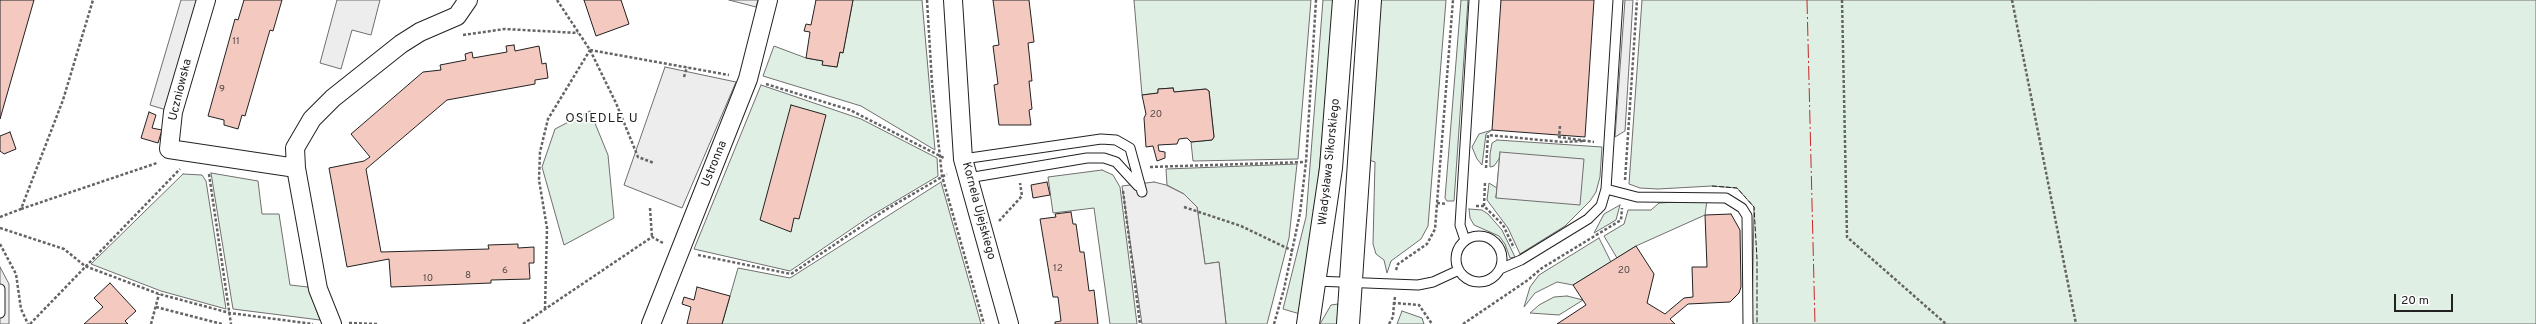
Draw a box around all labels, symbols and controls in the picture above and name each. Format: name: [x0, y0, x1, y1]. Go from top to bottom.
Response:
house number: 11: [232, 36, 240, 48]
street label: Uczniowska: [166, 58, 196, 122]
house number: 9: [219, 84, 225, 96]
street label: Władysława Sikorskiego: [1316, 98, 1344, 226]
house number: 20: [1150, 109, 1162, 121]
district label: OSIEDLE U: [565, 111, 639, 127]
street label: Ustronna: [699, 139, 731, 189]
street label: Kornela Ujejskiego: [958, 161, 998, 261]
house number: 12: [1053, 263, 1063, 275]
house number: 6: [502, 265, 508, 277]
house number: 20: [1618, 265, 1630, 277]
house number: 8: [465, 270, 471, 282]
house number: 10: [423, 273, 433, 285]
scale bar: [2396, 286, 2455, 312]
text: 20 m: [2401, 293, 2429, 309]

